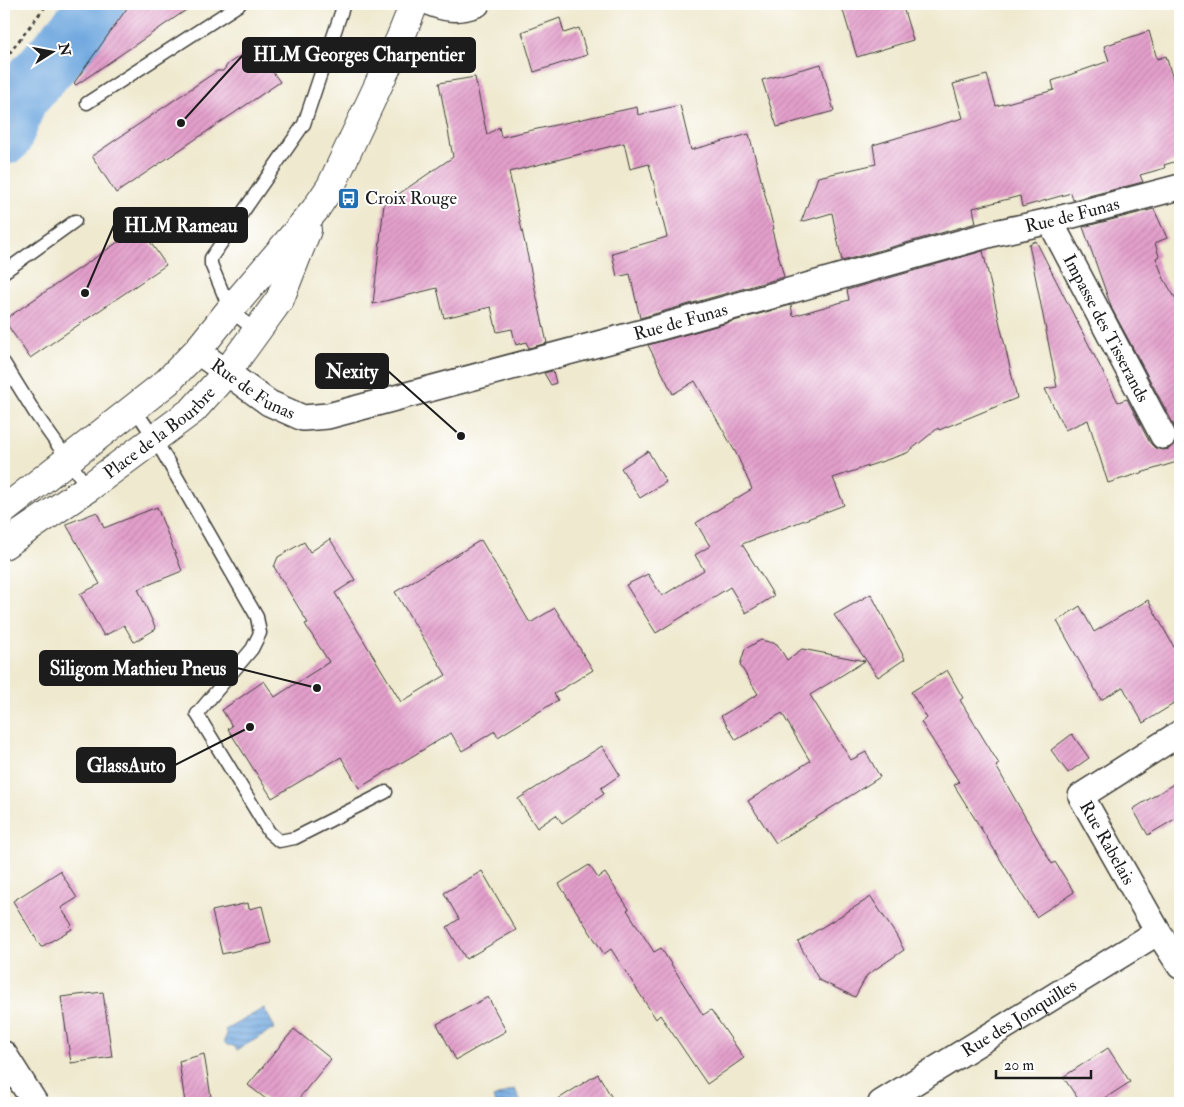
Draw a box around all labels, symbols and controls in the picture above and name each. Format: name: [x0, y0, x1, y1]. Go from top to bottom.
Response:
north arrow: [28, 28, 78, 78]
callout: HLM Georges Charpentier: [243, 38, 475, 72]
text: N: [55, 41, 74, 58]
text: HLM Georges Charpentier: [253, 43, 466, 68]
bus stop icon: Croix Rouge: [337, 186, 361, 210]
place label: Croix Rouge: [365, 187, 457, 210]
street label: Rue de Funas: [1023, 192, 1122, 238]
callout: HLM Rameau: [114, 208, 247, 242]
text: HLM Rameau: [124, 214, 238, 238]
street label: Impasse des Tisserands: [1058, 250, 1155, 406]
street label: Rue de Funas: [631, 297, 730, 345]
street label: Rue de Funas: [206, 353, 299, 425]
callout: Nexity: [316, 354, 388, 388]
text: Nexity: [325, 360, 379, 385]
street label: Place de la Bourbre: [99, 381, 221, 484]
callout: Siligom Mathieu Pneus: [40, 651, 237, 685]
text: Siligom Mathieu Pneus: [50, 657, 227, 682]
callout: GlassAuto: [77, 748, 175, 782]
text: GlassAuto: [87, 754, 165, 778]
street label: Rue Rabelais: [1075, 797, 1140, 889]
street label: Rue des Jonquilles: [957, 974, 1081, 1062]
scale bar: [996, 1047, 1092, 1079]
text: 20 m: [1004, 1056, 1034, 1075]

